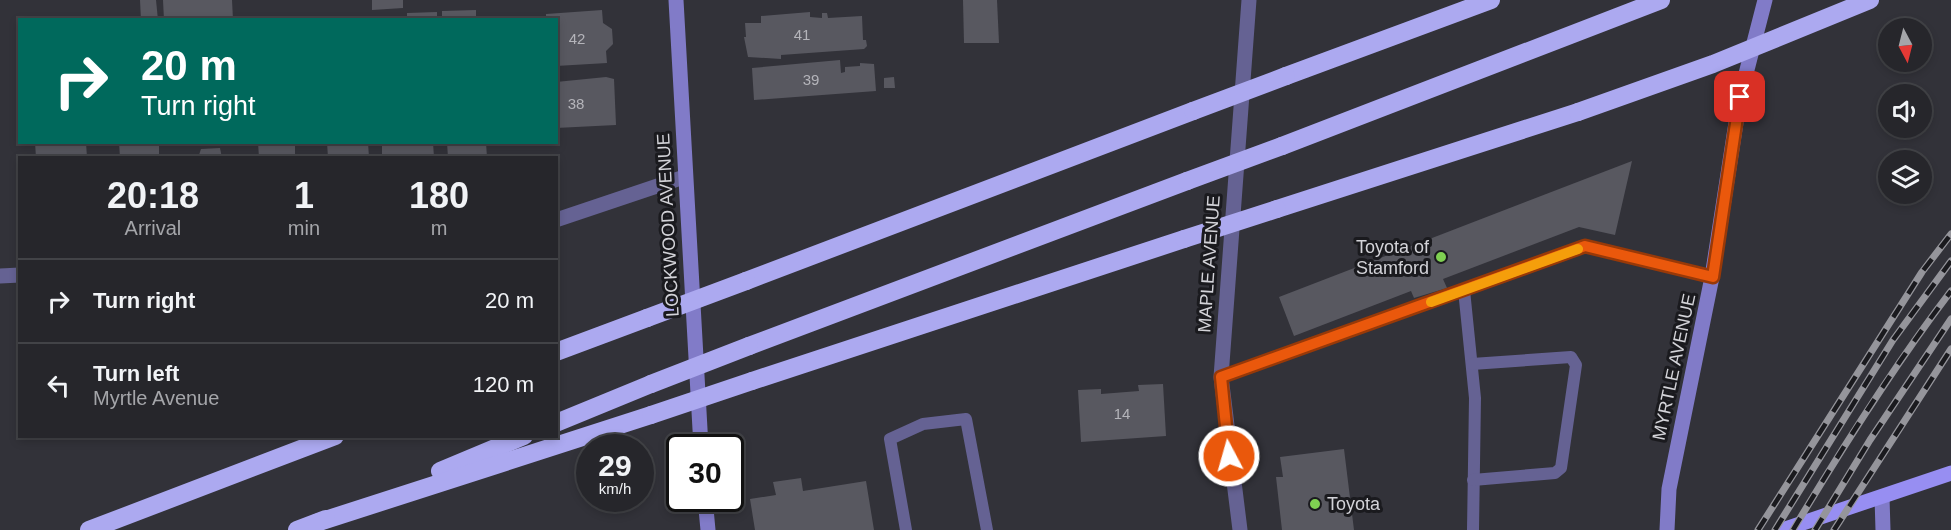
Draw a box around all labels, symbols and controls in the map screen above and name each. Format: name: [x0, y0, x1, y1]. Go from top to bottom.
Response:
north arrow: [1878, 18, 1932, 72]
map controls: [1878, 18, 1932, 204]
house number: 41: [794, 26, 810, 43]
house number: 42: [569, 30, 585, 47]
icon: right: [42, 42, 120, 120]
text: 20 m: [141, 42, 237, 89]
house number: 39: [803, 71, 819, 88]
pin: [1714, 71, 1765, 122]
icon: arrive: [1723, 80, 1756, 113]
button: sound: [1878, 84, 1932, 138]
text: Turn right: [141, 91, 256, 121]
house number: 38: [568, 95, 584, 112]
street label: LOCKWOOD AVENUE: [653, 133, 683, 317]
button: layers: [1878, 150, 1932, 204]
text: 20:18: [107, 175, 199, 216]
text: 1: [294, 175, 314, 216]
text: 180: [409, 175, 469, 216]
street label: MAPLE AVENUE: [1194, 195, 1224, 333]
text: Arrival: [125, 217, 181, 239]
text: min: [288, 217, 320, 239]
text: m: [431, 217, 447, 239]
place label: Toyota of Stamford: [1356, 237, 1430, 278]
marker: Toyota of Stamford: [1434, 250, 1448, 264]
icon: right: [42, 285, 75, 318]
text: Turn right: [93, 288, 195, 313]
text: 20 m: [485, 288, 534, 313]
street label: MYRTLE AVENUE: [1649, 292, 1699, 442]
text: Turn left: [93, 361, 179, 386]
icon: left: [42, 369, 75, 402]
text: 120 m: [473, 372, 534, 397]
text: Myrtle Avenue: [93, 387, 219, 409]
house number: 14: [1114, 405, 1130, 422]
position arrow: [1197, 424, 1261, 488]
speed limit sign: 30: [666, 434, 744, 512]
text: 29: [598, 449, 632, 482]
text: km/h: [599, 480, 631, 497]
place label: Toyota: [1327, 494, 1381, 514]
marker: Toyota: [1308, 497, 1322, 511]

